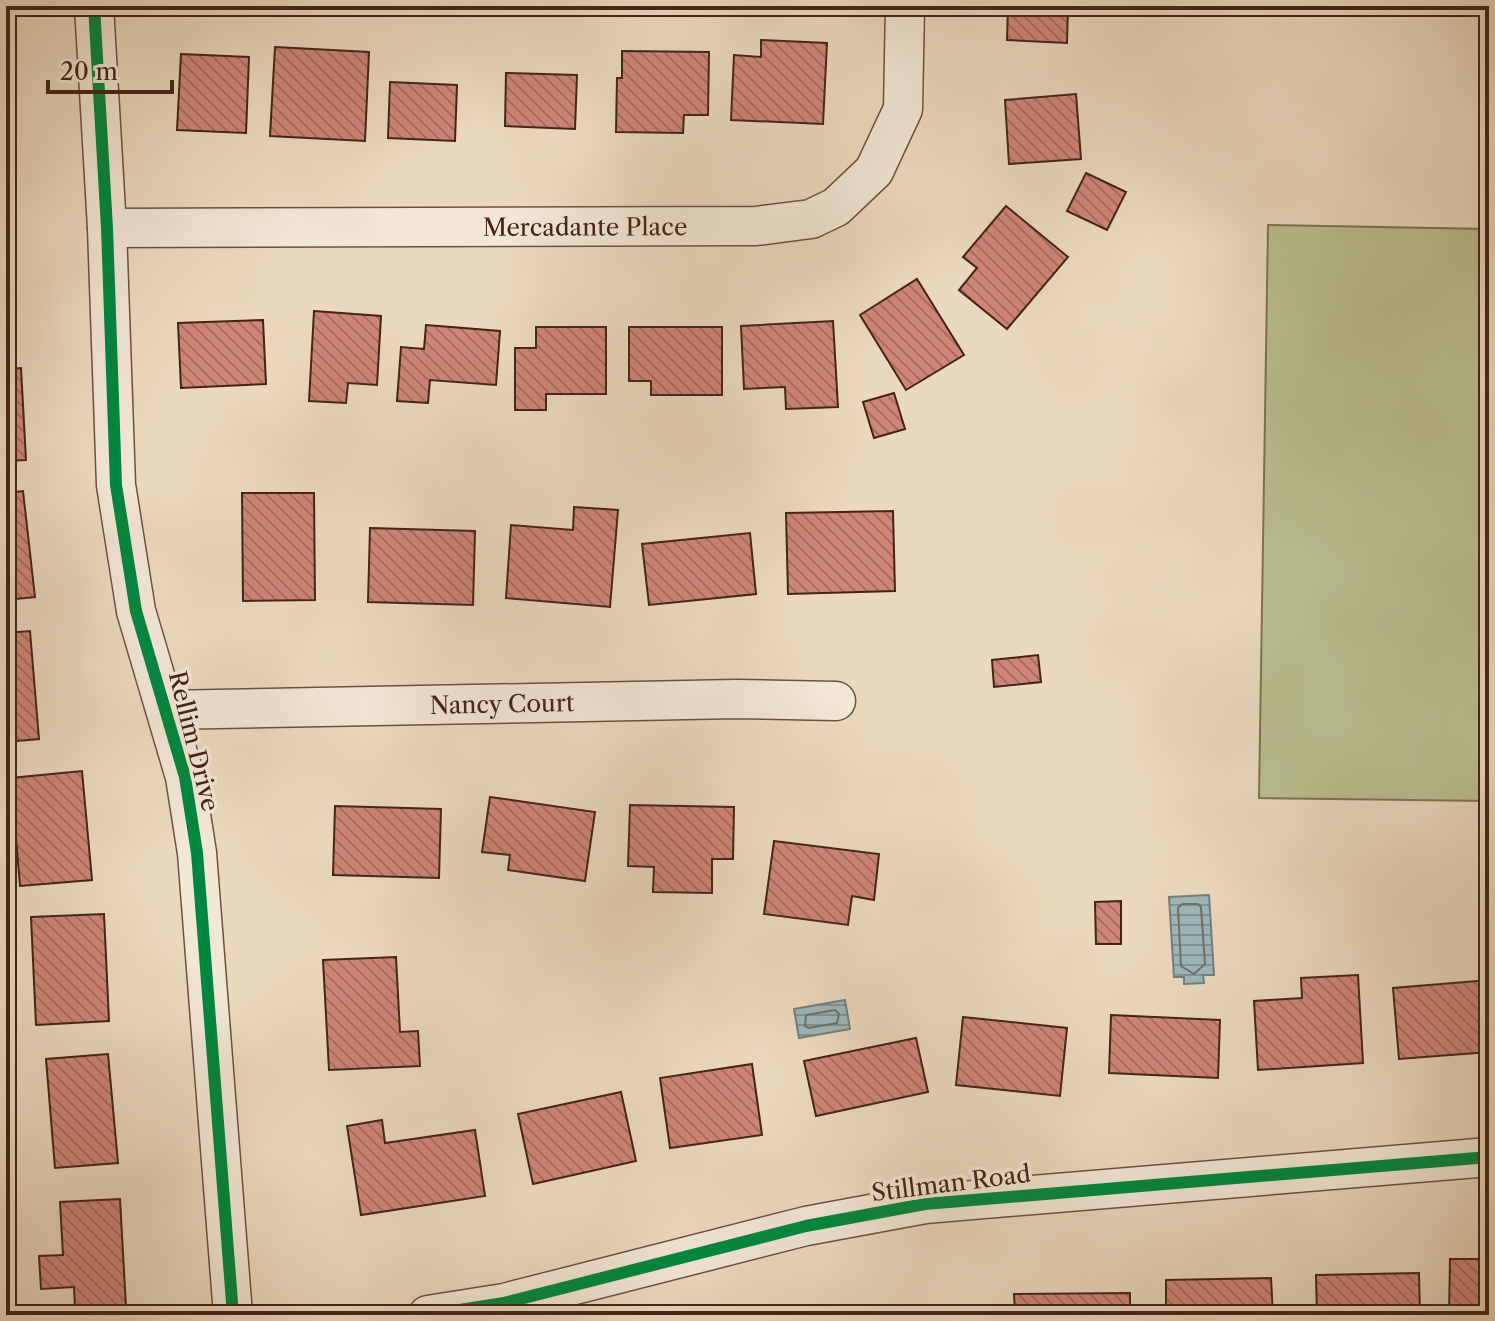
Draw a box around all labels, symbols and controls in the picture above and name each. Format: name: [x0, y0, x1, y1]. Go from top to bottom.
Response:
scale bar: [48, 44, 172, 94]
text: 20 m: [60, 57, 118, 86]
street label: Mercadante Place: [483, 212, 687, 241]
street label: Rellim Drive: [163, 668, 225, 814]
street label: Nancy Court: [429, 688, 575, 719]
street label: Stillman Road: [870, 1159, 1033, 1207]

